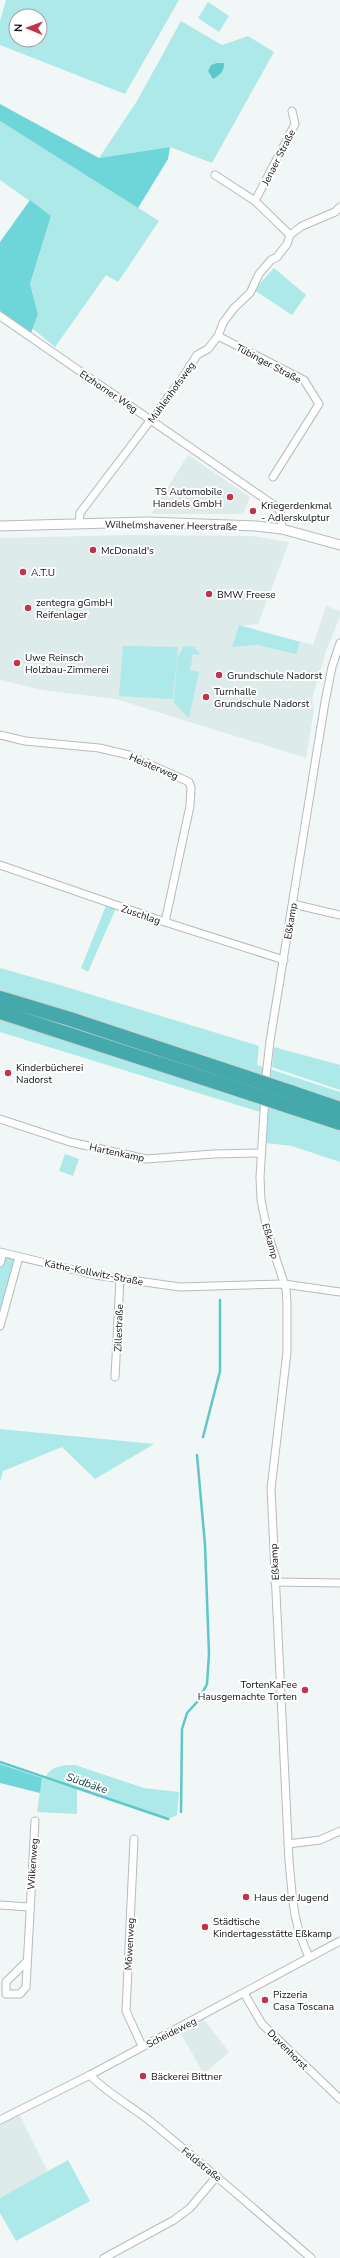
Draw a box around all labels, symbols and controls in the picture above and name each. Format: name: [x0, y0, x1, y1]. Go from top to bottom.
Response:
north arrow: [8, 8, 48, 48]
text: N: [11, 24, 26, 32]
street label: Jenaer Straße: [258, 127, 299, 189]
street label: Tübinger Straße: [233, 341, 304, 387]
street label: Mühlenhofsweg: [145, 359, 199, 426]
street label: Etzhorner Weg: [77, 367, 140, 417]
place label: TS Automobile Handels GmbH: [153, 485, 222, 511]
marker: TS Automobile Handels GmbH: [225, 492, 235, 502]
place label: Kriegerdenkmal - Adlerskulptur: [261, 499, 332, 525]
marker: Kriegerdenkmal - Adlerskulptur: [248, 506, 258, 516]
street label: Wilhelmshavener Heerstraße: [105, 518, 237, 534]
place label: McDonald's: [101, 544, 154, 558]
marker: McDonald's: [88, 545, 98, 555]
place label: A.T.U: [31, 566, 55, 580]
marker: A.T.U: [18, 567, 28, 577]
place label: BMW Freese: [217, 588, 276, 602]
marker: BMW Freese: [204, 589, 214, 599]
place label: zentegra gGmbH Reifenlager: [36, 596, 113, 622]
marker: zentegra gGmbH Reifenlager: [23, 603, 33, 613]
place label: Uwe Reinsch Holzbau-Zimmerei: [25, 651, 109, 677]
marker: Uwe Reinsch Holzbau-Zimmerei: [12, 658, 22, 668]
place label: Grundschule Nadorst: [227, 669, 323, 683]
marker: Grundschule Nadorst: [214, 670, 224, 680]
place label: Turnhalle Grundschule Nadorst: [214, 685, 310, 711]
marker: Turnhalle Grundschule Nadorst: [201, 692, 211, 702]
street label: Heisterweg: [127, 750, 180, 784]
street label: Zuschlag: [119, 902, 162, 928]
street label: Eßkamp: [281, 902, 301, 940]
place label: Kinderbücherei Nadorst: [16, 1061, 83, 1087]
marker: Kinderbücherei Nadorst: [3, 1068, 13, 1078]
street label: Hartenkamp: [88, 1140, 146, 1166]
street label: Eßkamp: [258, 1222, 282, 1261]
street label: Käthe-Kollwitz-Straße: [43, 1257, 144, 1289]
street label: Zillestraße: [111, 1304, 127, 1352]
street label: Eßkamp: [267, 1543, 283, 1581]
place label: TortenKaFee Hausgemachte Torten: [198, 1678, 297, 1704]
marker: TortenKaFee Hausgemachte Torten: [300, 1685, 310, 1695]
water label: Südbäke: [64, 1769, 110, 1798]
street label: Wilkenweg: [24, 1838, 42, 1890]
place label: Haus der Jugend: [254, 1891, 329, 1905]
marker: Haus der Jugend: [241, 1892, 251, 1902]
place label: Städtische Kindertagesstätte Eßkamp: [213, 1915, 332, 1941]
street label: Möwenweg: [122, 1917, 138, 1971]
marker: Städtische Kindertagesstätte Eßkamp: [200, 1922, 210, 1932]
place label: Pizzeria Casa Toscana: [273, 1988, 334, 2014]
marker: Pizzeria Casa Toscana: [260, 1995, 270, 2005]
street label: Scheideweg: [144, 2014, 199, 2052]
street label: Duvenhorst: [264, 2026, 311, 2073]
place label: Bäckerei Bittner: [151, 2070, 223, 2084]
marker: Bäckerei Bittner: [138, 2071, 148, 2081]
street label: Feldstraße: [178, 2144, 224, 2185]

